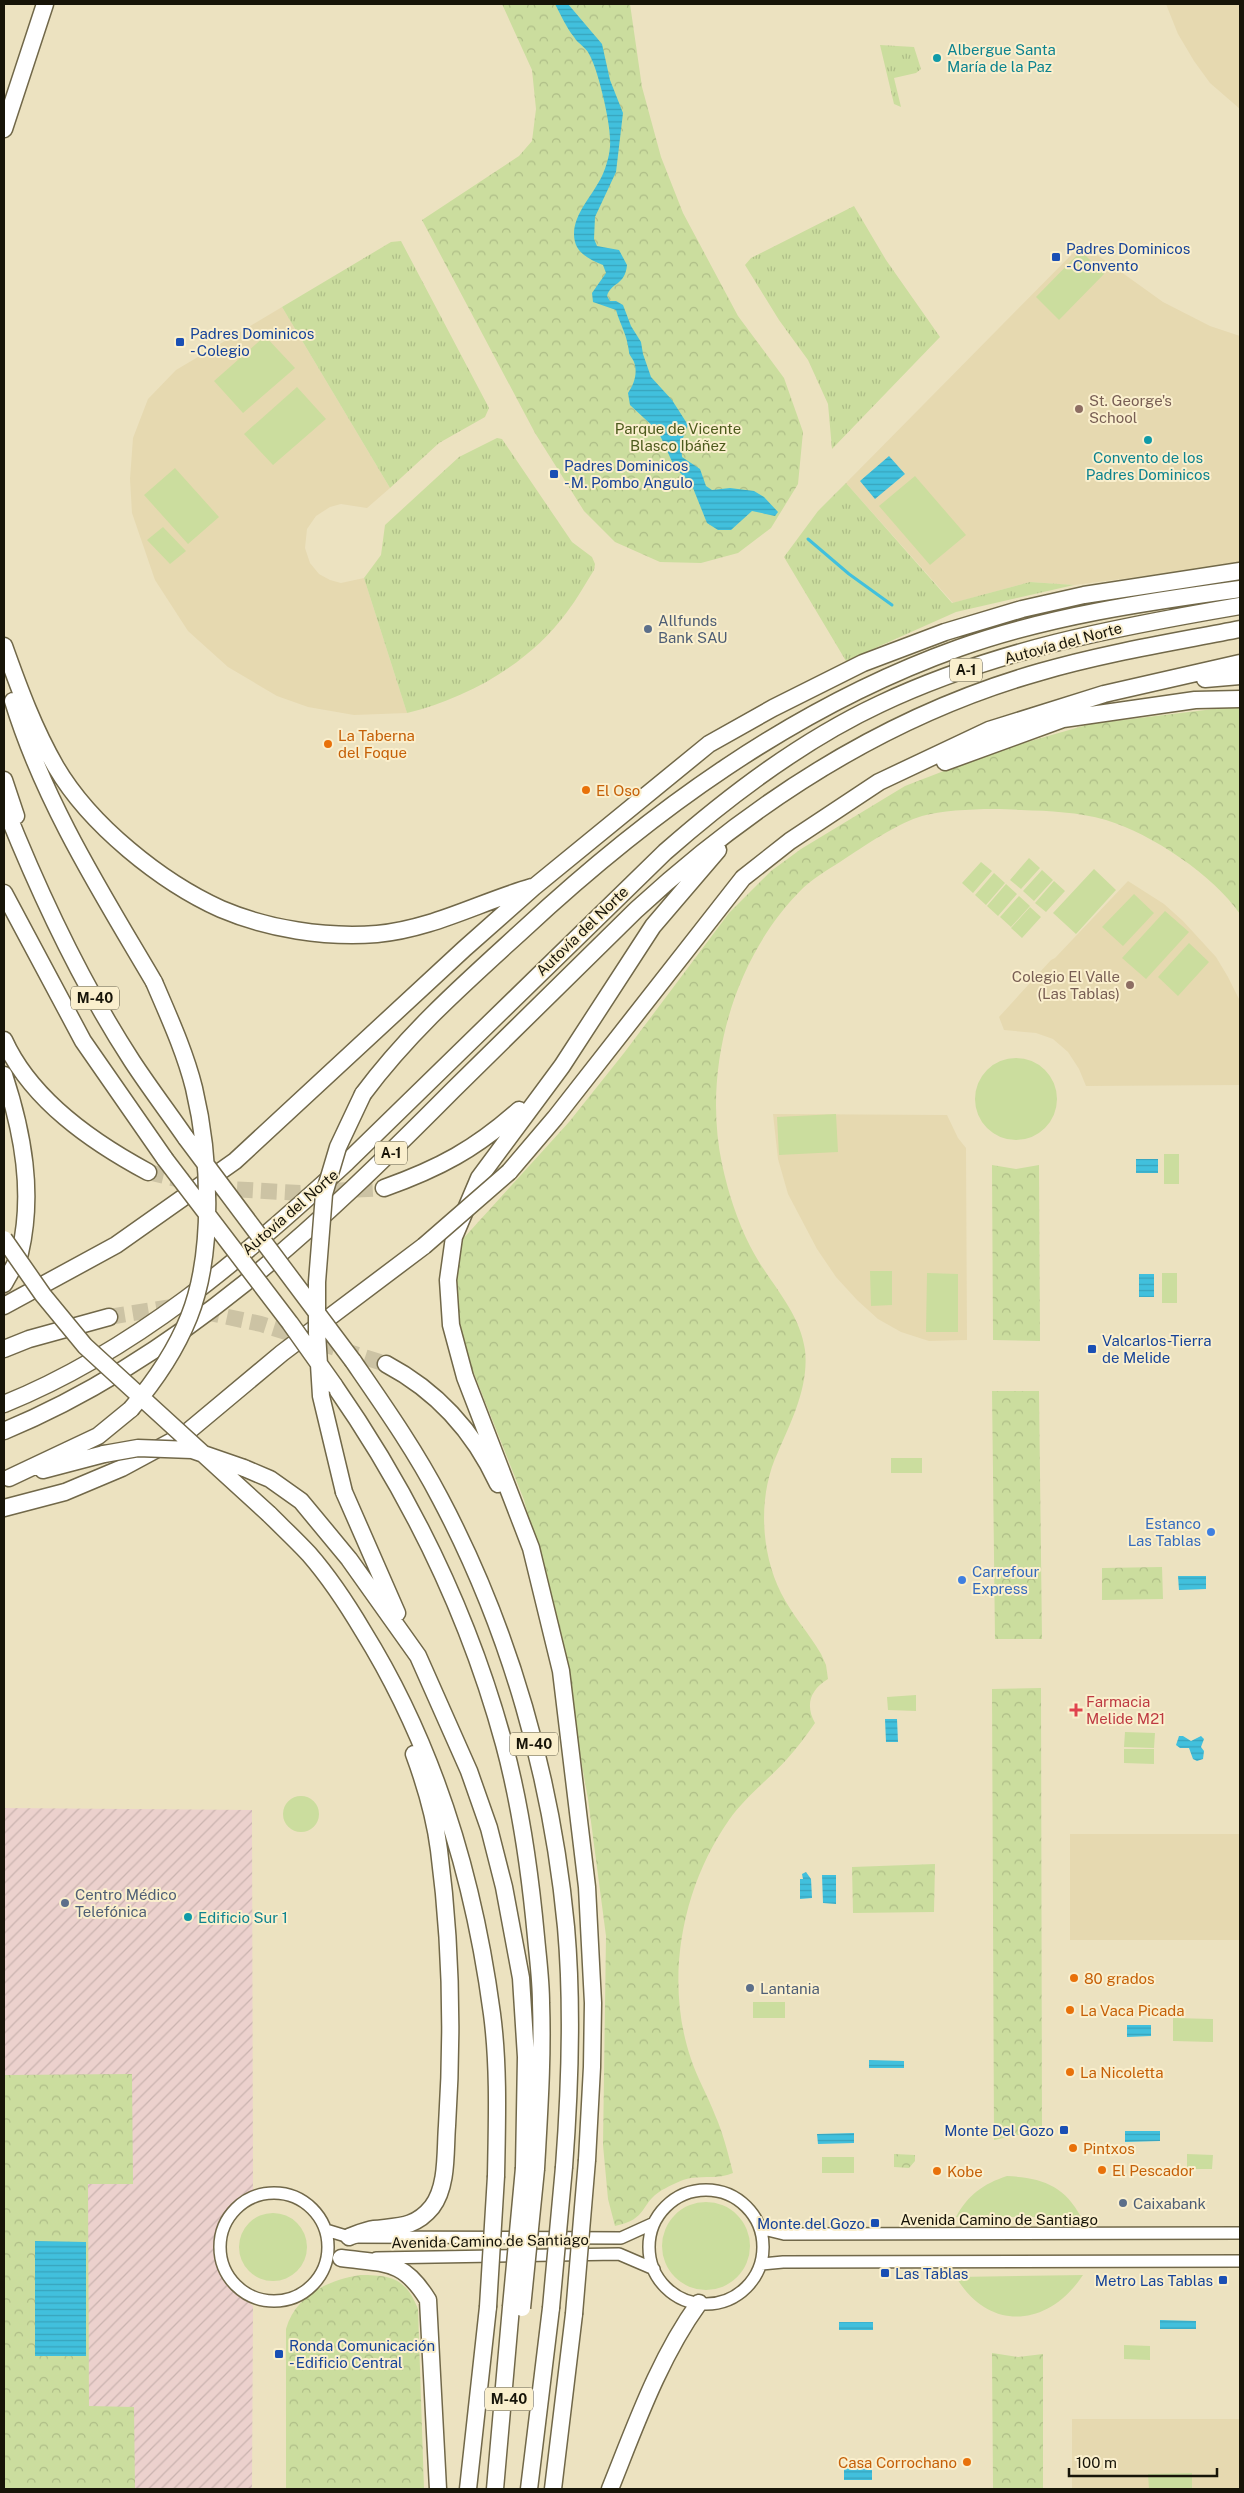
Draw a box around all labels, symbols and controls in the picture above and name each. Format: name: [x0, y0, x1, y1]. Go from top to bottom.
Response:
place label: Albergue Santa María de la Paz: [947, 41, 1056, 75]
marker: Albergue Santa María de la Paz: [931, 52, 943, 64]
place label: Padres Dominicos - Convento: [1066, 240, 1190, 274]
marker: Padres Dominicos - Convento: [1050, 251, 1062, 263]
place label: Padres Dominicos - Colegio: [190, 325, 314, 359]
marker: Padres Dominicos - Colegio: [174, 336, 186, 348]
place label: St. George's School: [1089, 392, 1172, 426]
marker: St. George's School: [1073, 403, 1085, 415]
park label: Parque de Vicente Blasco Ibáñez: [615, 420, 741, 454]
marker: Convento de los Padres Dominicos: [1142, 434, 1154, 446]
place label: Convento de los Padres Dominicos: [1086, 449, 1210, 483]
place label: Padres Dominicos - M. Pombo Angulo: [564, 457, 693, 491]
marker: Padres Dominicos - M. Pombo Angulo: [548, 468, 560, 480]
place label: Allfunds Bank SAU: [658, 612, 728, 646]
street label: Autovía del Norte: [1002, 619, 1124, 667]
marker: Allfunds Bank SAU: [642, 623, 654, 635]
road number: A-1: [950, 658, 982, 682]
place label: La Taberna del Foque: [338, 727, 415, 761]
marker: La Taberna del Foque: [322, 738, 334, 750]
place label: El Oso: [596, 782, 640, 799]
marker: El Oso: [580, 784, 592, 796]
street label: Autovía del Norte: [532, 883, 632, 979]
place label: Colegio El Valle (Las Tablas): [1012, 968, 1120, 1002]
marker: Colegio El Valle (Las Tablas): [1124, 979, 1136, 991]
road number: M-40: [71, 986, 119, 1010]
road number: A-1: [375, 1142, 407, 1164]
street label: Autovía del Norte: [239, 1166, 341, 1258]
place label: Valcarlos-Tierra de Melide: [1102, 1332, 1211, 1366]
marker: Valcarlos-Tierra de Melide: [1086, 1343, 1098, 1355]
place label: Estanco Las Tablas: [1128, 1515, 1201, 1549]
marker: Estanco Las Tablas: [1205, 1526, 1217, 1538]
place label: Carrefour Express: [972, 1563, 1039, 1597]
marker: Carrefour Express: [956, 1574, 968, 1586]
place label: Farmacia Melide M21: [1086, 1693, 1165, 1727]
marker: Farmacia Melide M21: [1070, 1704, 1082, 1716]
road number: M-40: [510, 1732, 558, 1756]
place label: Centro Médico Telefónica: [75, 1886, 177, 1920]
marker: Centro Médico Telefónica: [59, 1897, 71, 1909]
place label: Edificio Sur 1: [198, 1909, 288, 1926]
marker: Edificio Sur 1: [182, 1911, 194, 1923]
place label: 80 grados: [1084, 1970, 1155, 1987]
marker: 80 grados: [1068, 1972, 1080, 1984]
place label: Lantania: [760, 1980, 820, 1997]
marker: Lantania: [744, 1982, 756, 1994]
place label: La Vaca Picada: [1080, 2002, 1185, 2019]
marker: La Vaca Picada: [1064, 2004, 1076, 2016]
place label: La Nicoletta: [1080, 2064, 1163, 2081]
marker: La Nicoletta: [1064, 2066, 1076, 2078]
place label: Monte Del Gozo: [944, 2122, 1054, 2139]
marker: Monte Del Gozo: [1058, 2124, 1070, 2136]
place label: Pintxos: [1083, 2140, 1135, 2157]
marker: Pintxos: [1067, 2142, 1079, 2154]
place label: El Pescador: [1112, 2162, 1195, 2179]
place label: Kobe: [947, 2163, 983, 2180]
marker: El Pescador: [1096, 2164, 1108, 2176]
marker: Kobe: [931, 2165, 943, 2177]
place label: Caixabank: [1133, 2195, 1206, 2212]
marker: Caixabank: [1117, 2197, 1129, 2209]
street label: Avenida Camino de Santiago: [900, 2211, 1098, 2228]
place label: Monte del Gozo: [757, 2215, 865, 2232]
marker: Monte del Gozo: [869, 2217, 881, 2229]
street label: Avenida Camino de Santiago: [391, 2231, 589, 2251]
place label: Las Tablas: [895, 2265, 968, 2282]
marker: Las Tablas: [879, 2267, 891, 2279]
place label: Metro Las Tablas: [1095, 2272, 1213, 2289]
marker: Metro Las Tablas: [1217, 2274, 1229, 2286]
place label: Ronda Comunicación - Edificio Central: [289, 2337, 435, 2371]
marker: Ronda Comunicación - Edificio Central: [273, 2348, 285, 2360]
road number: M-40: [485, 2388, 533, 2410]
scale bar: [1069, 2446, 1216, 2478]
place label: Casa Corrochano: [838, 2454, 957, 2471]
text: 100 m: [1076, 2454, 1117, 2471]
marker: Casa Corrochano: [961, 2456, 973, 2468]

